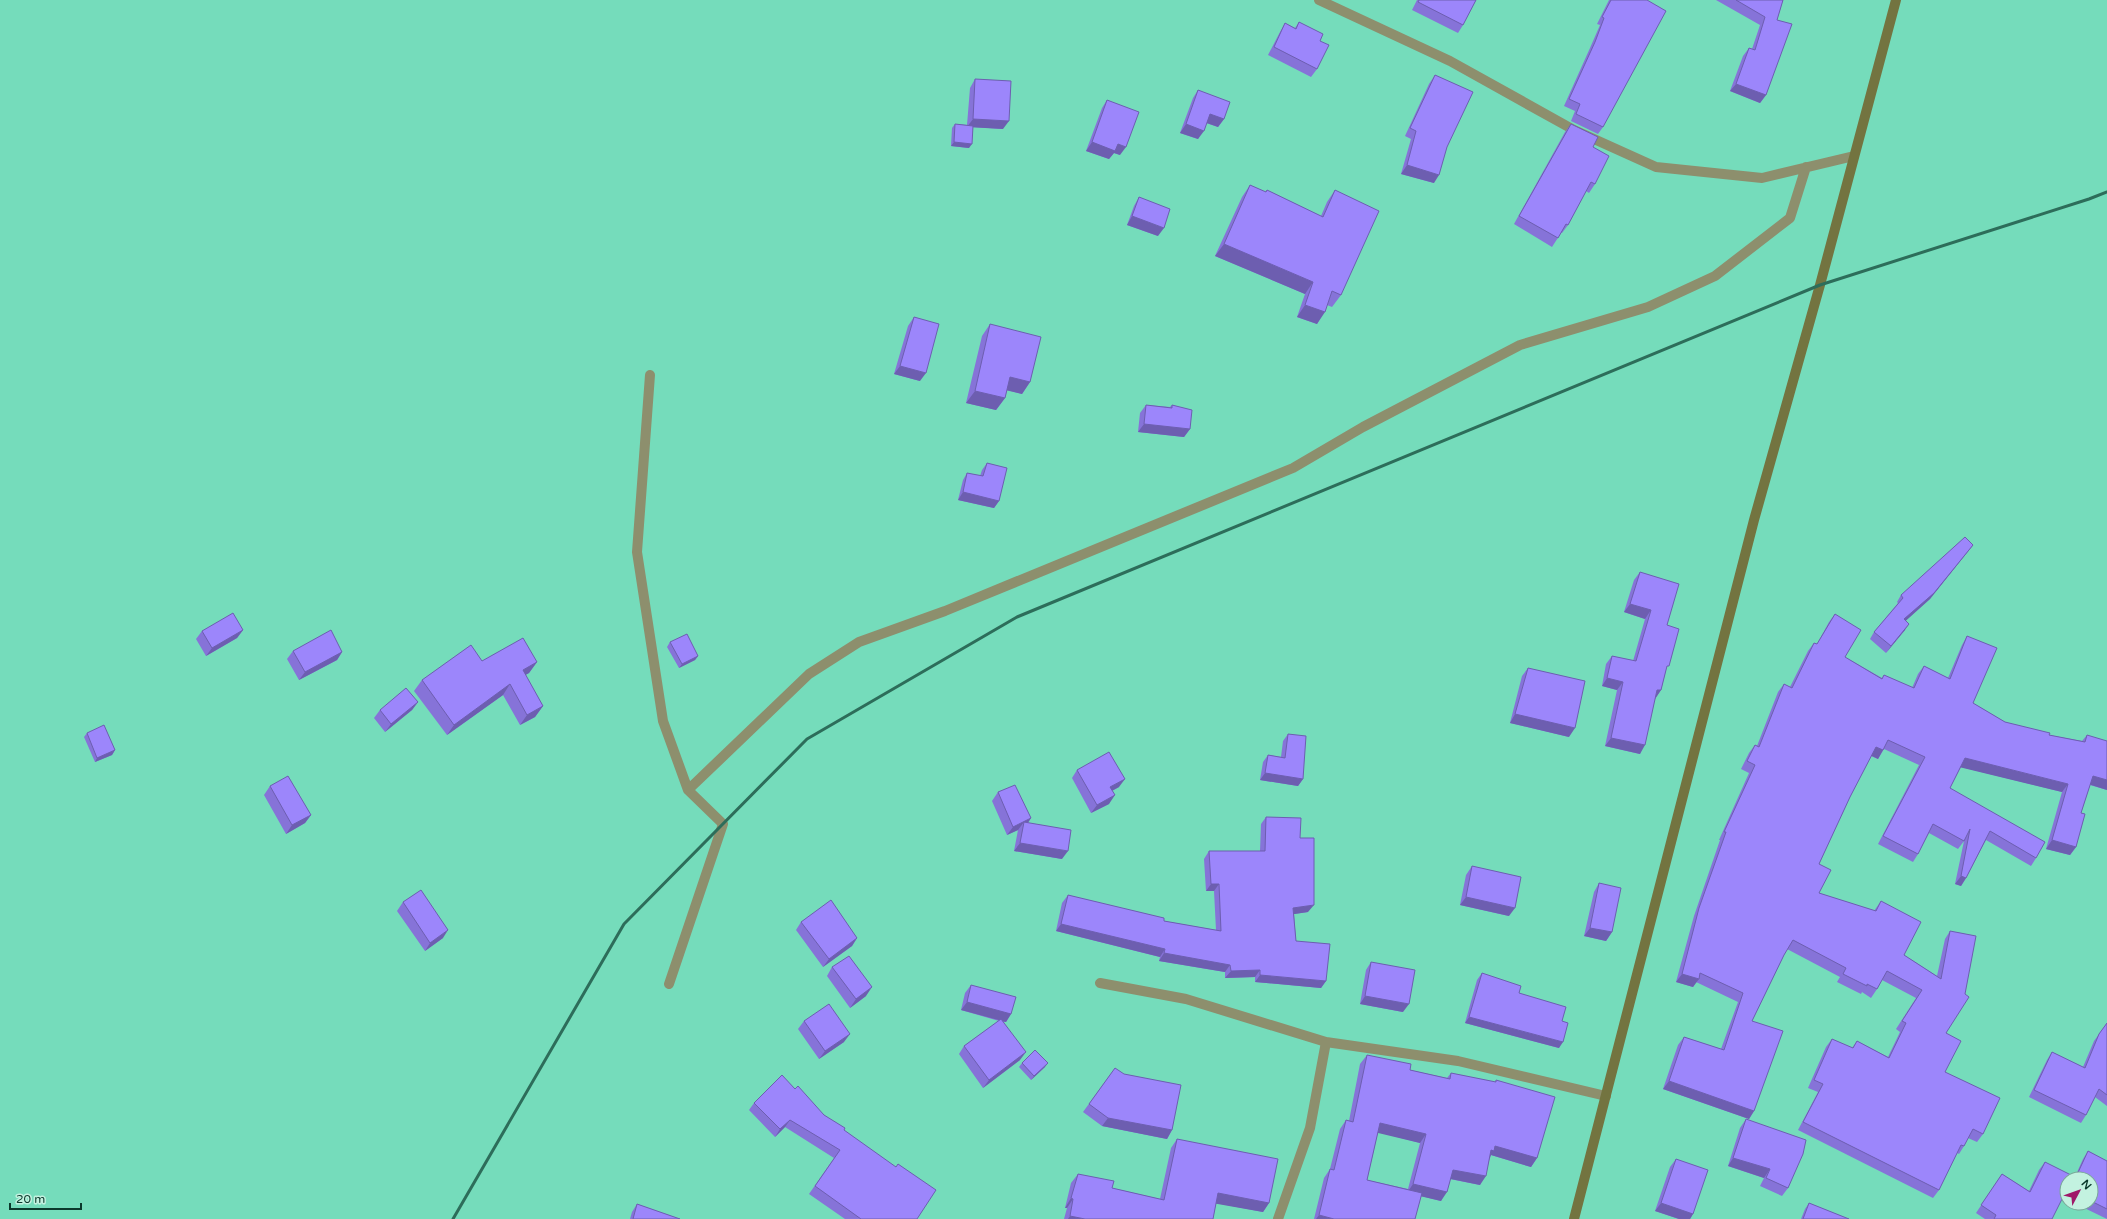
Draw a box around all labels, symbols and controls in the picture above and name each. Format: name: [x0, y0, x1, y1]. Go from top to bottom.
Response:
north arrow: [2059, 1171, 2099, 1211]
text: N: [2078, 1177, 2094, 1192]
scale bar: [10, 1185, 81, 1211]
text: 20 m: [16, 1192, 45, 1206]

